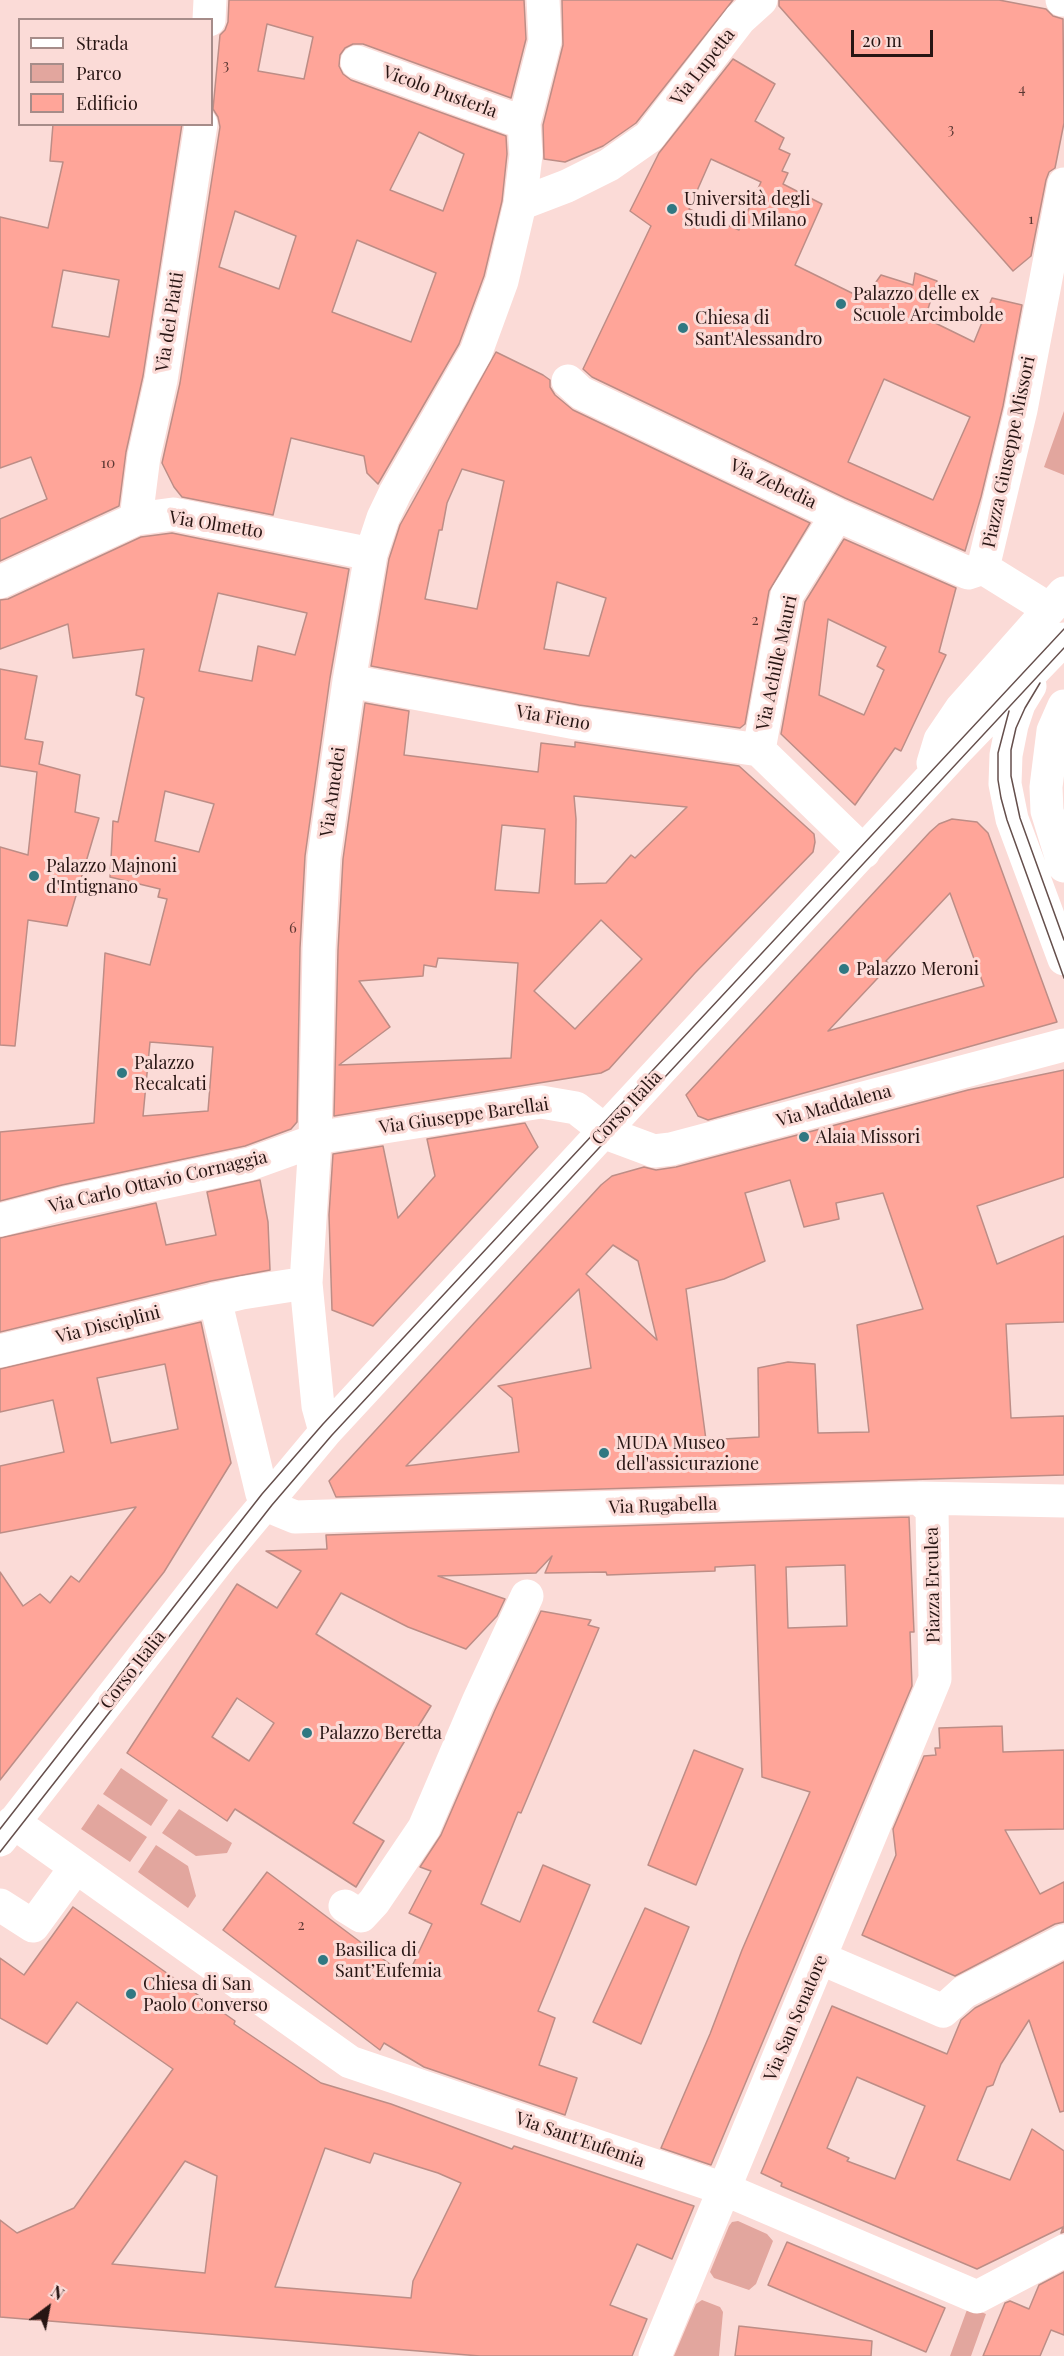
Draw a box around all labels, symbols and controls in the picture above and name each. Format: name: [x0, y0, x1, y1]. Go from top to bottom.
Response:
legend: [18, 18, 213, 126]
scale bar: [854, 18, 936, 56]
street label: Via Lupetta: [666, 24, 740, 110]
text: 20 m: [862, 28, 902, 52]
text: Strada: [76, 31, 129, 55]
house number: 3: [223, 56, 229, 74]
text: Parco: [76, 61, 122, 85]
street label: Vicolo Pusterla: [380, 61, 500, 123]
house number: 4: [1018, 80, 1026, 98]
text: Edificio: [76, 91, 138, 115]
house number: 3: [948, 120, 954, 138]
place label: Università degli Studi di Milano: [684, 188, 810, 230]
marker: Università degli Studi di Milano: [665, 202, 679, 216]
house number: 1: [1028, 210, 1034, 228]
street label: Via dei Piatti: [151, 270, 189, 374]
place label: Palazzo delle ex Scuole Arcimbolde: [853, 283, 1004, 326]
marker: Palazzo delle ex Scuole Arcimbolde: [834, 297, 848, 311]
place label: Chiesa di Sant'Alessandro: [695, 307, 822, 350]
marker: Chiesa di Sant'Alessandro: [676, 321, 690, 335]
street label: Piazza Giuseppe Missori: [978, 354, 1040, 550]
house number: 10: [101, 454, 115, 472]
street label: Via Zebedia: [726, 455, 820, 513]
street label: Via Olmetto: [167, 507, 265, 543]
street label: Via Achille Mauri: [752, 594, 802, 732]
house number: 2: [751, 611, 759, 629]
street label: Via Fieno: [514, 701, 592, 735]
street label: Via Amedei: [316, 746, 350, 838]
place label: Palazzo Majnoni d'Intignano: [46, 855, 177, 898]
marker: Palazzo Majnoni d'Intignano: [27, 869, 41, 883]
house number: 6: [289, 919, 297, 937]
place label: Palazzo Meroni: [856, 958, 979, 980]
marker: Palazzo Meroni: [837, 962, 851, 976]
place label: Palazzo Recalcati: [134, 1052, 207, 1094]
marker: Palazzo Recalcati: [115, 1066, 129, 1080]
street label: Corso Italia: [587, 1066, 667, 1150]
street label: Via Maddalena: [774, 1080, 894, 1132]
street label: Via Giuseppe Barellai: [378, 1093, 550, 1139]
place label: Alaia Missori: [816, 1126, 920, 1148]
marker: Alaia Missori: [797, 1130, 811, 1144]
street label: Via Carlo Ottavio Cornaggia: [47, 1146, 269, 1218]
street label: Via Disciplini: [54, 1302, 162, 1348]
place label: MUDA Museo dell'assicurazione: [616, 1432, 759, 1474]
marker: MUDA Museo dell'assicurazione: [597, 1446, 611, 1460]
street label: Via Rugabella: [608, 1493, 718, 1519]
street label: Piazza Erculea: [921, 1527, 945, 1643]
street label: Corso Italia: [96, 1627, 170, 1713]
place label: Palazzo Beretta: [319, 1722, 442, 1744]
marker: Palazzo Beretta: [300, 1726, 314, 1740]
house number: 2: [297, 1916, 305, 1934]
place label: Basilica di Sant’Eufemia: [335, 1939, 442, 1982]
street label: Via San Senatore: [760, 1952, 832, 2084]
marker: Basilica di Sant’Eufemia: [316, 1953, 330, 1967]
place label: Chiesa di San Paolo Converso: [143, 1973, 268, 2016]
marker: Chiesa di San Paolo Converso: [124, 1987, 138, 2001]
street label: Via Sant'Eufemia: [513, 2108, 647, 2172]
north arrow: [18, 2278, 78, 2338]
text: N: [47, 2280, 68, 2304]

